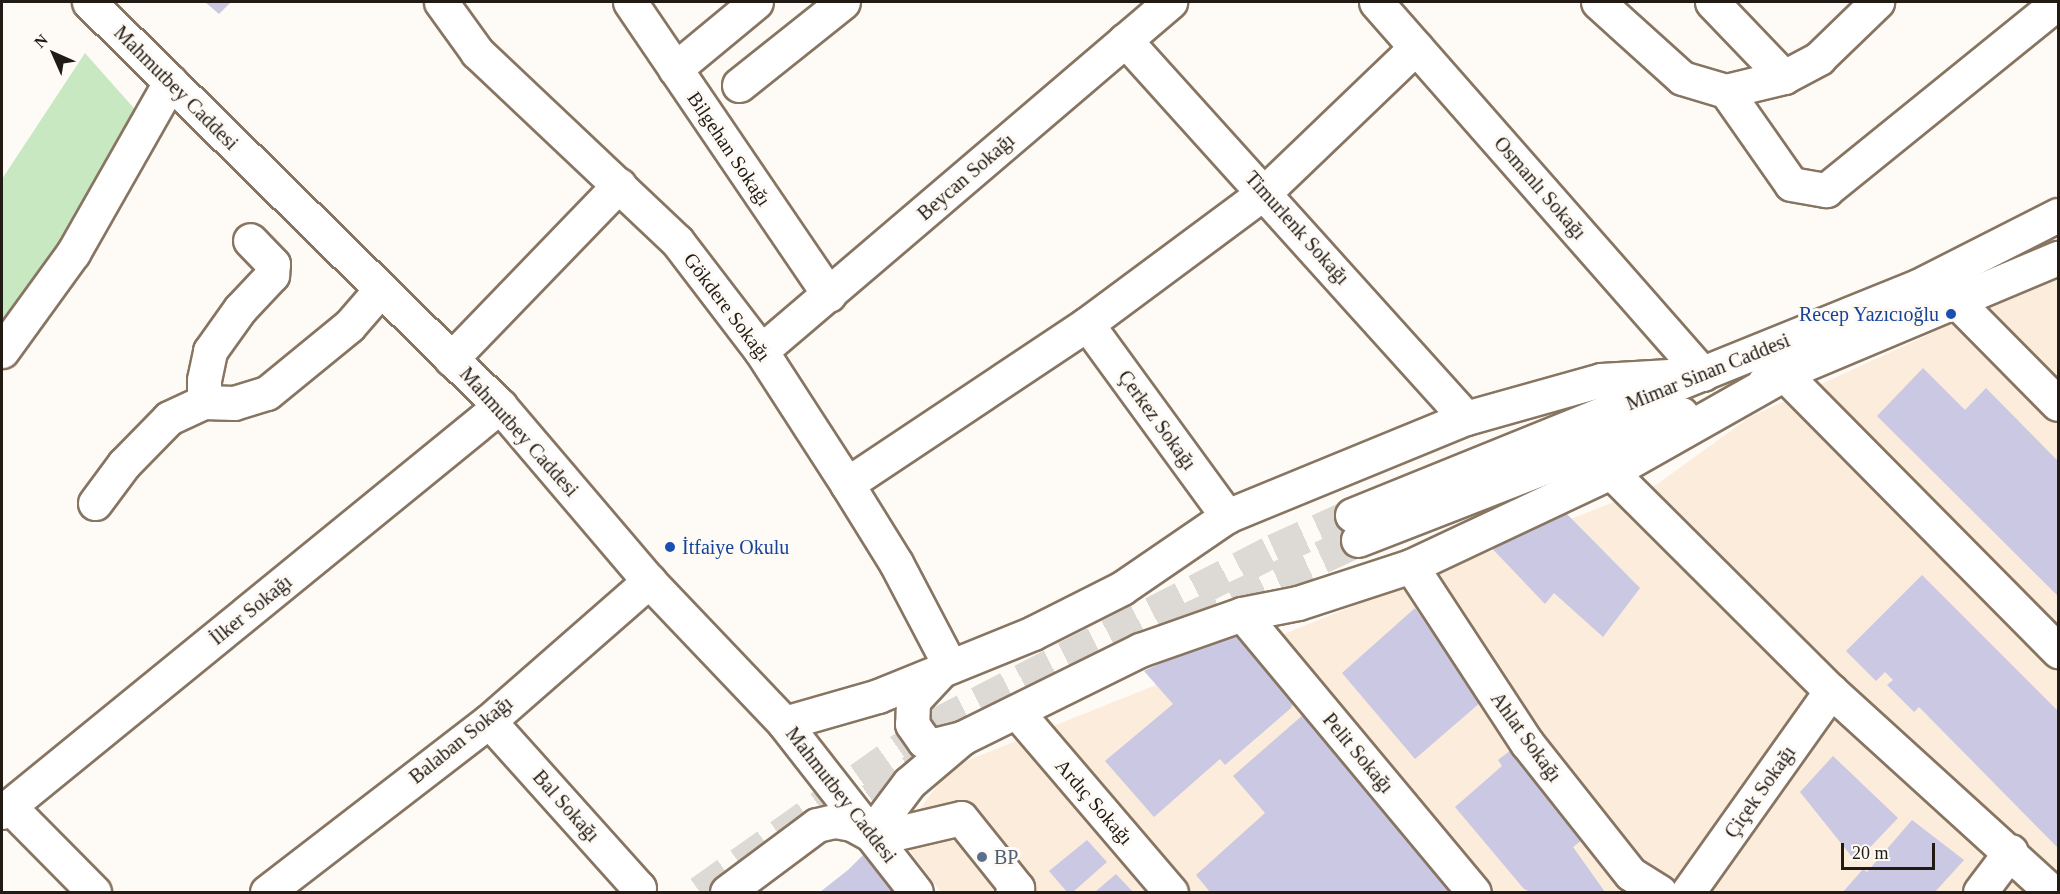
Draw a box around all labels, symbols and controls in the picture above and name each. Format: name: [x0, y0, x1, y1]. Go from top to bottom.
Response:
street label: Mahmutbey Caddesi: [109, 21, 243, 155]
north arrow: [24, 24, 84, 84]
text: N: [31, 31, 51, 51]
street label: Bilgehan Sokağı: [682, 87, 776, 211]
street label: Beycan Sokağı: [913, 128, 1019, 226]
street label: Osmanlı Sokağı: [1489, 132, 1591, 244]
street label: Timurlenk Sokağı: [1240, 166, 1354, 290]
street label: Gökdere Sokağı: [678, 248, 776, 366]
place label: Recep Yazıcıoğlu: [1798, 302, 1939, 326]
marker: Recep Yazıcıoğlu: [1944, 307, 1958, 321]
street label: Mimar Sinan Caddesi: [1623, 328, 1793, 416]
street label: Mahmutbey Caddesi: [455, 362, 583, 502]
street label: Çerkez Sokağı: [1113, 366, 1201, 474]
place label: İtfaiye Okulu: [682, 535, 789, 559]
marker: İtfaiye Okulu: [663, 540, 677, 554]
street label: İlker Sokağı: [205, 570, 297, 650]
street label: Ahlat Sokağı: [1485, 687, 1567, 787]
street label: Balaban Sokağı: [404, 691, 518, 789]
street label: Pelit Sokağı: [1318, 708, 1398, 798]
street label: Mahmutbey Caddesi: [780, 722, 902, 868]
street label: Çiçek Sokağı: [1719, 741, 1801, 843]
street label: Ardıç Sokağı: [1050, 754, 1138, 850]
street label: Bal Sokağı: [528, 765, 604, 847]
scale bar: [1844, 831, 1938, 869]
text: 20 m: [1852, 843, 1889, 863]
place label: BP: [994, 845, 1018, 869]
marker: BP: [975, 850, 989, 864]

